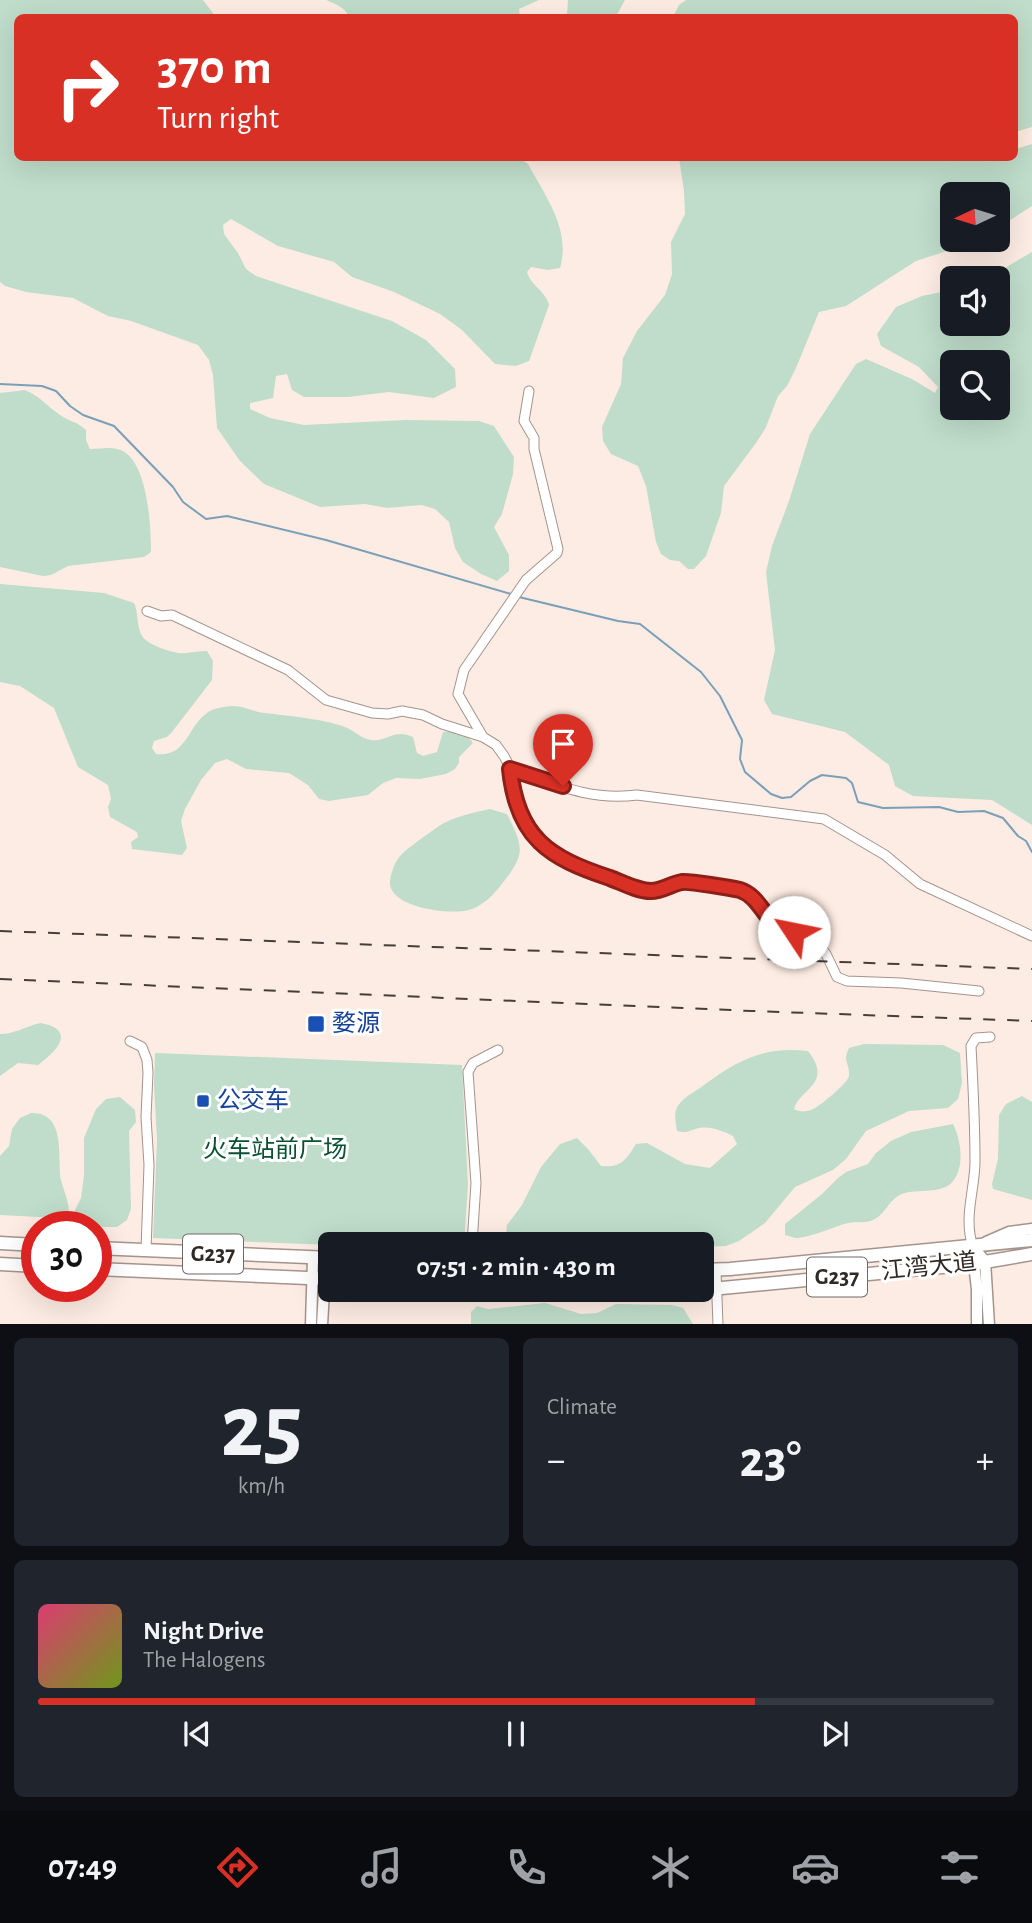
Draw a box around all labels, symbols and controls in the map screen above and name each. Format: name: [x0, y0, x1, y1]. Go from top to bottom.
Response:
icon: right: [42, 42, 133, 133]
text: 370 m: [157, 44, 272, 93]
text: Turn right: [157, 102, 279, 134]
north arrow: [940, 182, 1010, 252]
map controls: [940, 182, 1010, 420]
button: sound: [940, 266, 1010, 336]
button: search: [940, 350, 1010, 420]
pin: [533, 714, 593, 786]
icon: arrive: [544, 725, 582, 763]
position arrow: [757, 895, 831, 969]
place label: 婺源: [332, 1010, 380, 1036]
marker: 婺源: [306, 1014, 326, 1034]
place label: 公交车: [217, 1087, 289, 1113]
marker: 公交车: [195, 1093, 211, 1109]
park label: 火车站前广场: [203, 1136, 347, 1162]
speed limit sign: 30: [21, 1211, 112, 1302]
road number: G237: [183, 1234, 243, 1274]
street label: 江湾大道: [880, 1248, 978, 1284]
text: 07:51 · 2 min · 430 m: [416, 1254, 616, 1280]
road number: G237: [807, 1258, 867, 1296]
text: 25: [220, 1382, 303, 1473]
text: Climate: [547, 1396, 617, 1419]
text: 23°: [739, 1434, 802, 1486]
text: −: [547, 1442, 565, 1480]
text: +: [976, 1442, 994, 1480]
text: km/h: [238, 1475, 285, 1498]
text: Night Drive: [143, 1618, 264, 1644]
text: The Halogens: [143, 1649, 265, 1672]
icon: previous: [178, 1715, 216, 1753]
icon: pause: [497, 1715, 535, 1753]
icon: next: [816, 1715, 854, 1753]
icon: directions: [213, 1843, 262, 1892]
icon: music: [357, 1843, 406, 1892]
icon: phone: [502, 1843, 551, 1892]
icon: climate: [646, 1843, 695, 1892]
icon: car: [791, 1843, 840, 1892]
icon: filters: [935, 1843, 984, 1892]
text: 07:49: [48, 1851, 117, 1883]

